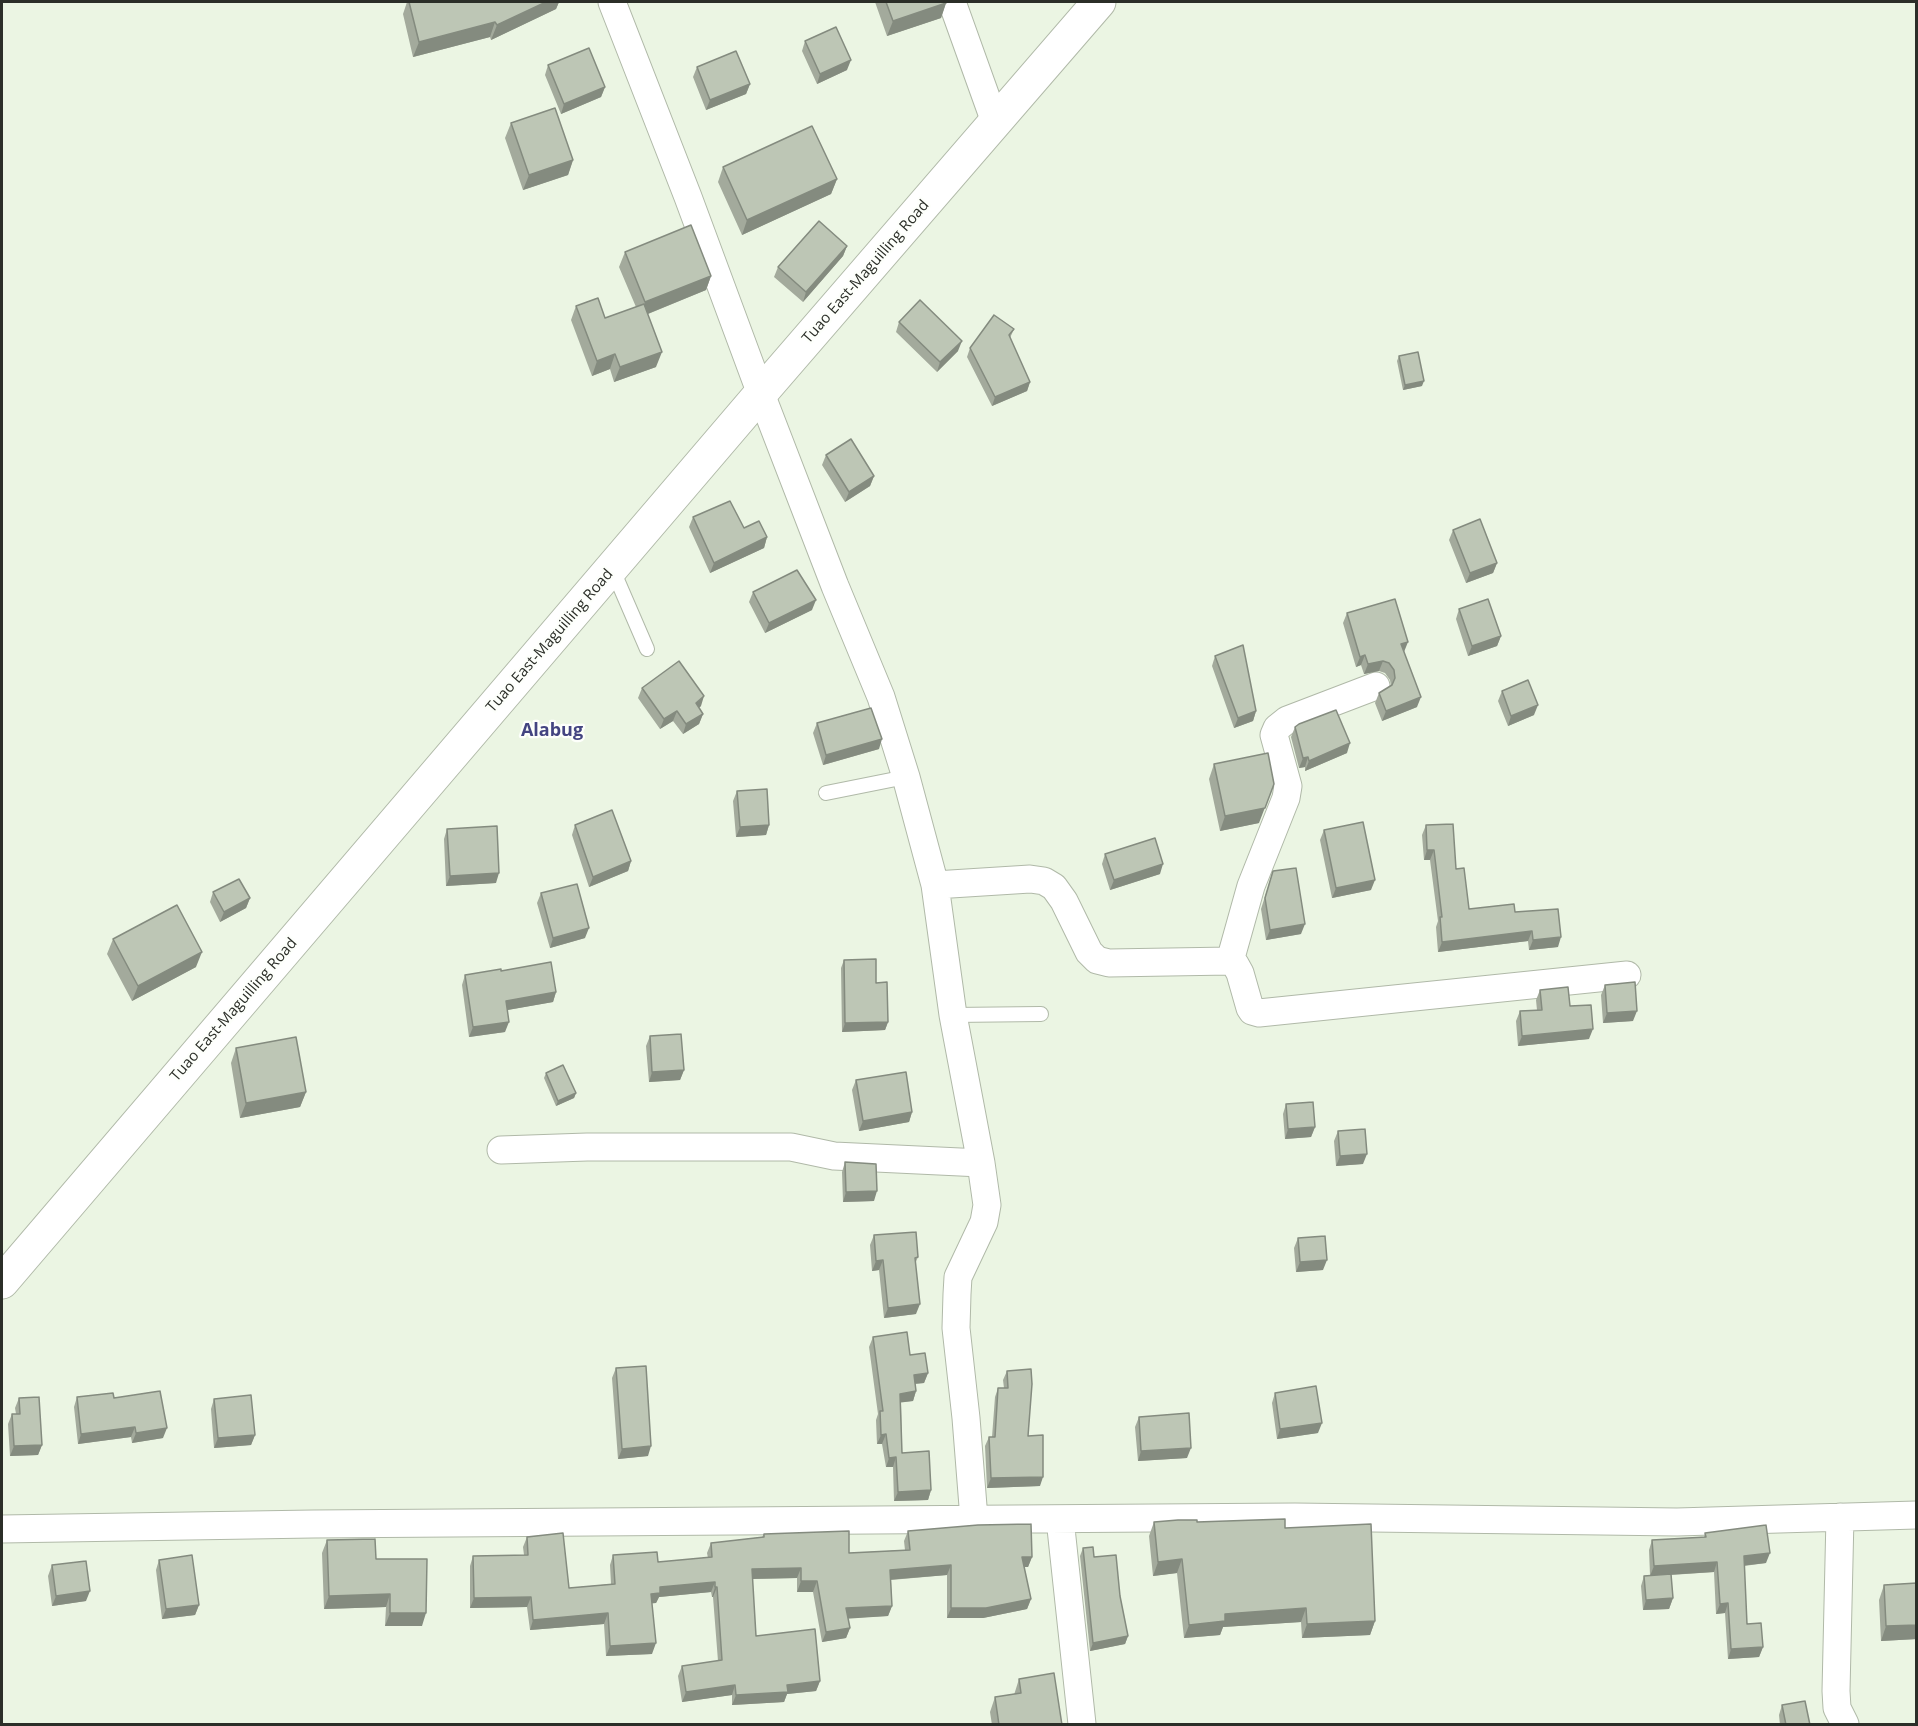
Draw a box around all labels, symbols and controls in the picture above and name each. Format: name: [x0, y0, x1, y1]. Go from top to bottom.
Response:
street label: Tuao East-Maguilling Road: [799, 197, 933, 347]
street label: Tuao East-Maguilling Road: [483, 566, 617, 716]
district label: Alabug: [521, 720, 583, 742]
street label: Tuao East-Maguilling Road: [167, 935, 301, 1085]

